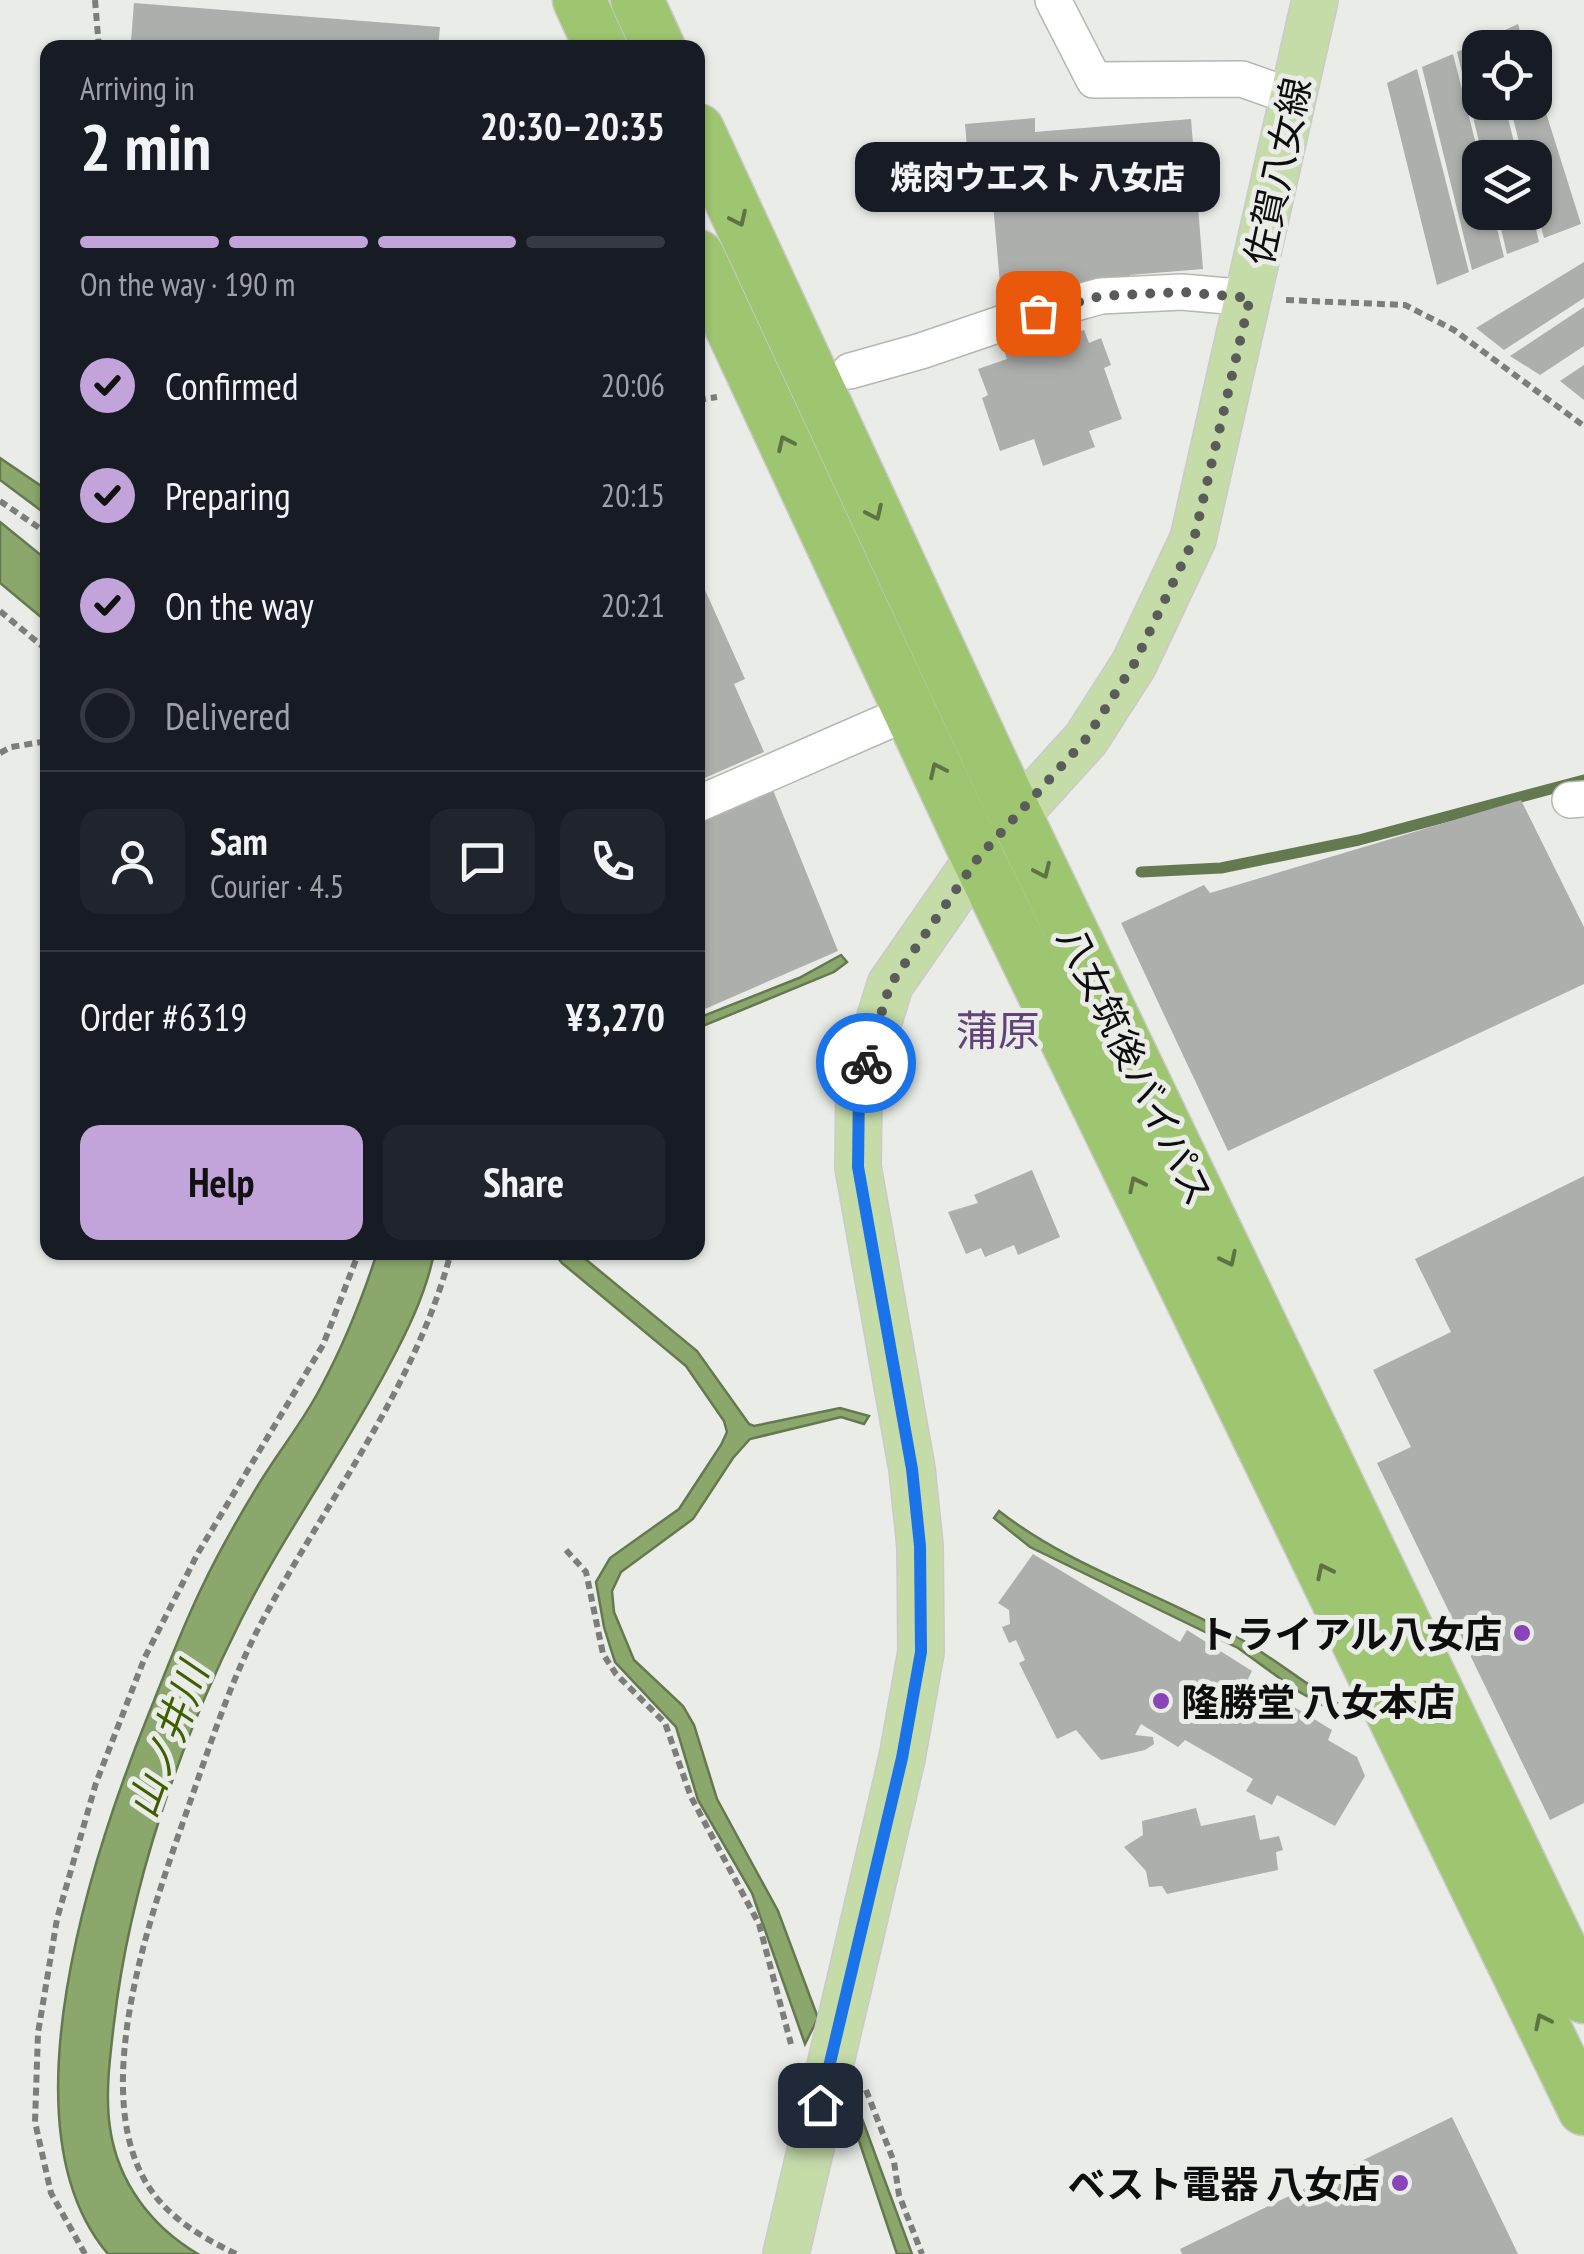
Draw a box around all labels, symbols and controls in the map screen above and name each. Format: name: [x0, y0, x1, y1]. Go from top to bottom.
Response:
map controls: [1462, 30, 1552, 230]
button: locate: [1462, 30, 1552, 120]
text: Arriving in: [80, 67, 195, 109]
street label: 佐賀八女線: [1233, 73, 1321, 269]
text: 20:30–20:35: [480, 101, 665, 150]
text: 2 min: [80, 104, 211, 188]
button: layers: [1462, 140, 1552, 230]
callout: 焼肉ウエスト 八女店: [856, 143, 1220, 213]
text: 焼肉ウエスト 八女店: [890, 156, 1185, 198]
one-way arrow: [726, 209, 746, 227]
text: On the way · 190 m: [80, 263, 295, 305]
pin: [996, 271, 1081, 356]
icon: bag: [1011, 286, 1066, 341]
icon: check: [80, 358, 135, 413]
text: Confirmed: [165, 361, 298, 410]
text: 20:06: [601, 364, 665, 406]
one-way arrow: [778, 436, 798, 454]
icon: check: [80, 468, 135, 523]
text: Preparing: [165, 471, 291, 520]
text: 20:15: [601, 474, 665, 516]
one-way arrow: [863, 503, 883, 521]
icon: check: [80, 578, 135, 633]
text: On the way: [165, 581, 313, 630]
text: 20:21: [601, 584, 665, 626]
text: Delivered: [165, 691, 291, 740]
one-way arrow: [929, 762, 949, 780]
button: person: [80, 809, 185, 914]
button: chat: [430, 809, 535, 914]
button: phone: [560, 809, 665, 914]
text: Sam: [210, 816, 268, 865]
one-way arrow: [1030, 861, 1050, 879]
text: Courier · 4.5: [210, 865, 344, 907]
street label: 八女筑後バイパス: [1048, 919, 1224, 1213]
text: Order #6319: [80, 992, 247, 1041]
text: ¥3,270: [566, 992, 665, 1041]
district label: 蒲原: [956, 1003, 1040, 1058]
courier: [816, 1013, 916, 1113]
icon: bike: [839, 1036, 894, 1091]
button: Help: [80, 1125, 363, 1240]
button: Share: [383, 1125, 665, 1240]
one-way arrow: [1129, 1177, 1148, 1195]
one-way arrow: [1216, 1249, 1236, 1267]
one-way arrow: [1316, 1564, 1336, 1582]
place label: トライアル八女店: [1198, 1609, 1502, 1658]
marker: トライアル八女店: [1511, 1622, 1533, 1644]
water label: 山ノ井川: [115, 1652, 220, 1824]
place label: 隆勝堂 八女本店: [1181, 1677, 1455, 1726]
marker: 隆勝堂 八女本店: [1150, 1690, 1172, 1712]
one-way arrow: [1534, 2014, 1554, 2032]
pin: [778, 2063, 863, 2148]
icon: home: [793, 2078, 848, 2133]
place label: ベスト電器 八女店: [1067, 2159, 1380, 2208]
marker: ベスト電器 八女店: [1389, 2172, 1411, 2194]

